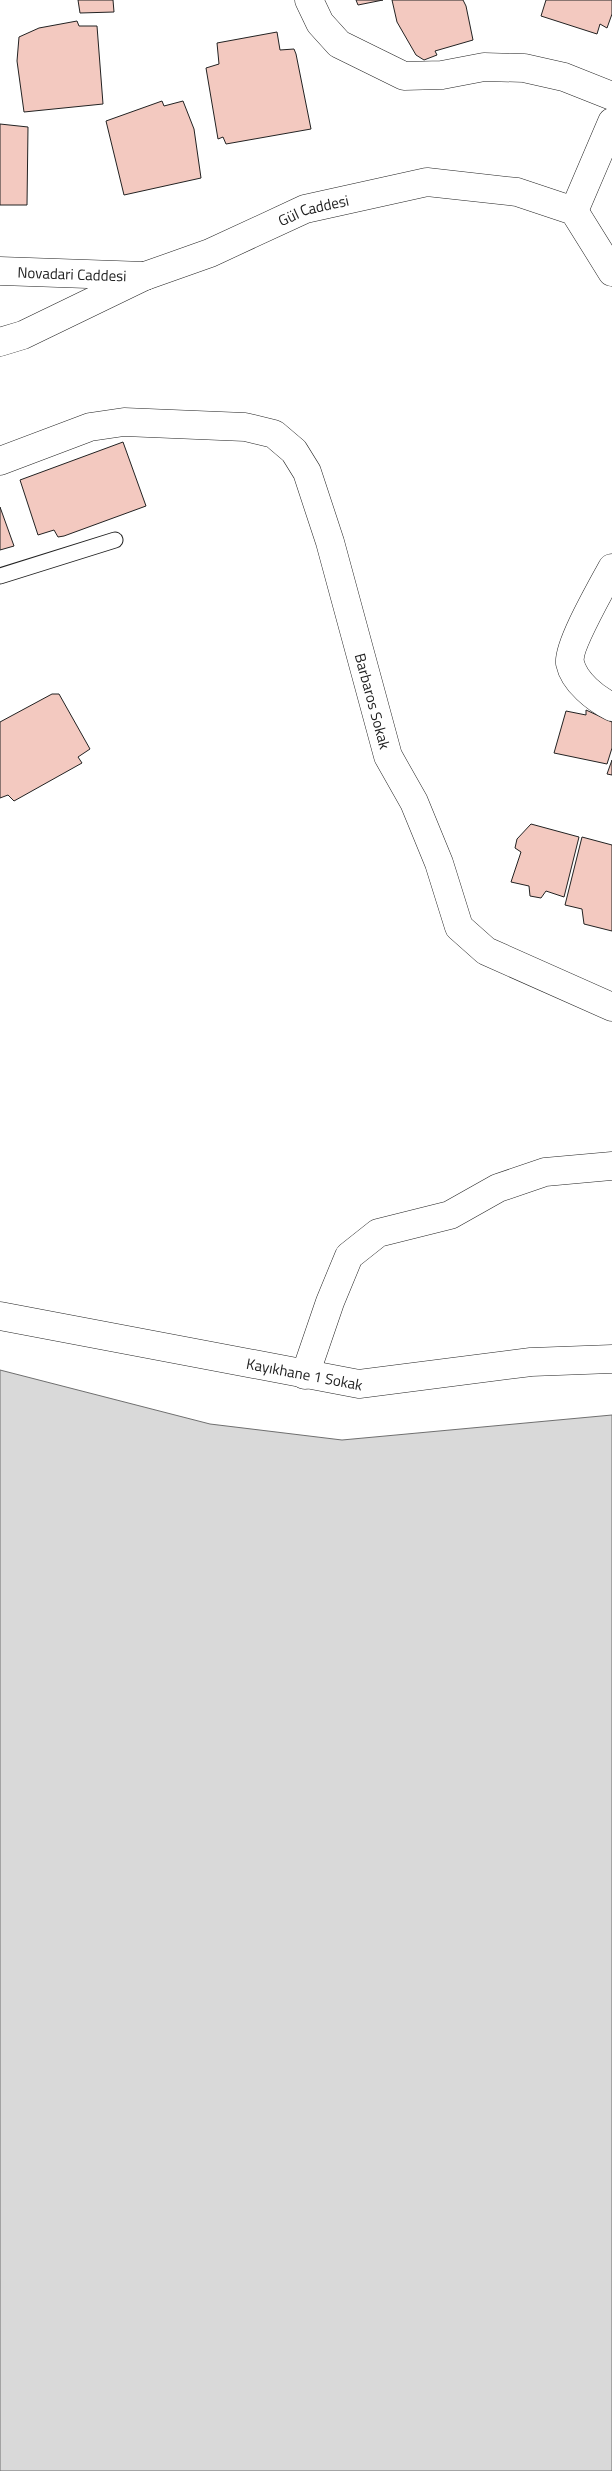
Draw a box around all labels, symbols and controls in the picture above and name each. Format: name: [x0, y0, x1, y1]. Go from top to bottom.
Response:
street label: Gül Caddesi: [274, 188, 351, 232]
street label: Novadari Caddesi: [17, 260, 127, 287]
street label: Barbaros Sokak: [349, 651, 397, 752]
street label: Kayıkhane 1 Sokak: [245, 1351, 365, 1396]

